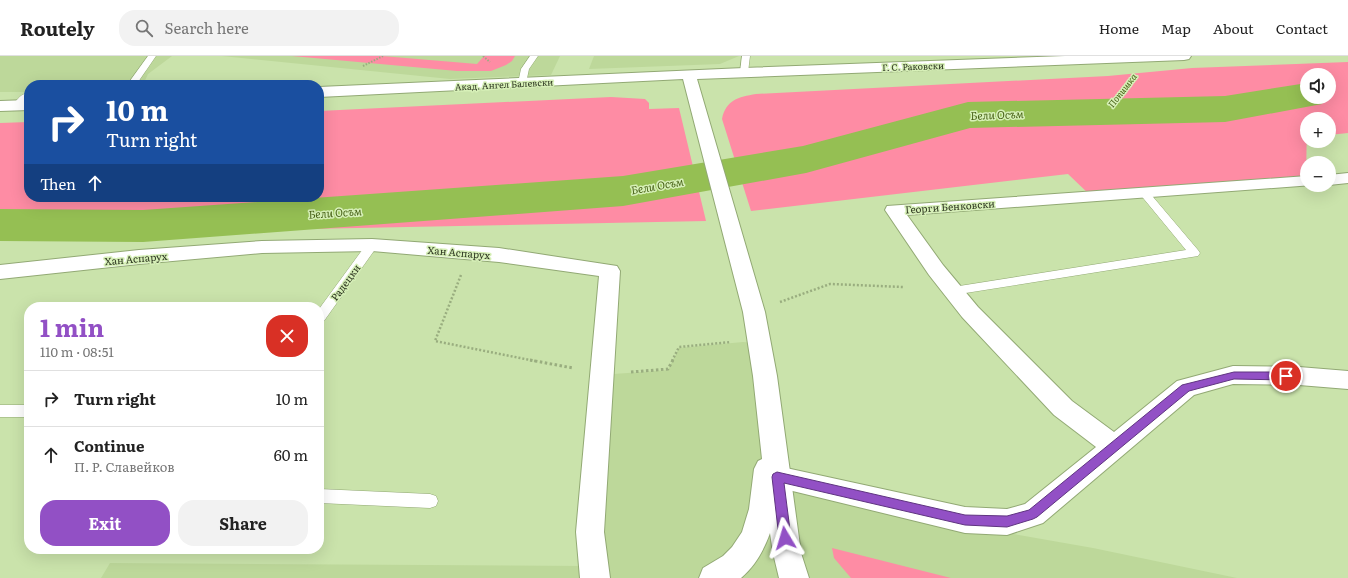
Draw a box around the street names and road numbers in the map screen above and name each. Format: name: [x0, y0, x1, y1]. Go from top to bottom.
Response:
street label: Г. С. Раковски: [882, 58, 944, 74]
street label: Акад. Ангел Балевски: [455, 74, 553, 94]
street label: Георги Бенковски: [905, 195, 995, 217]
street label: Хан Аспарух: [427, 242, 491, 262]
street label: Хан Аспарух: [104, 248, 168, 268]
street label: Радецки: [327, 260, 364, 303]

